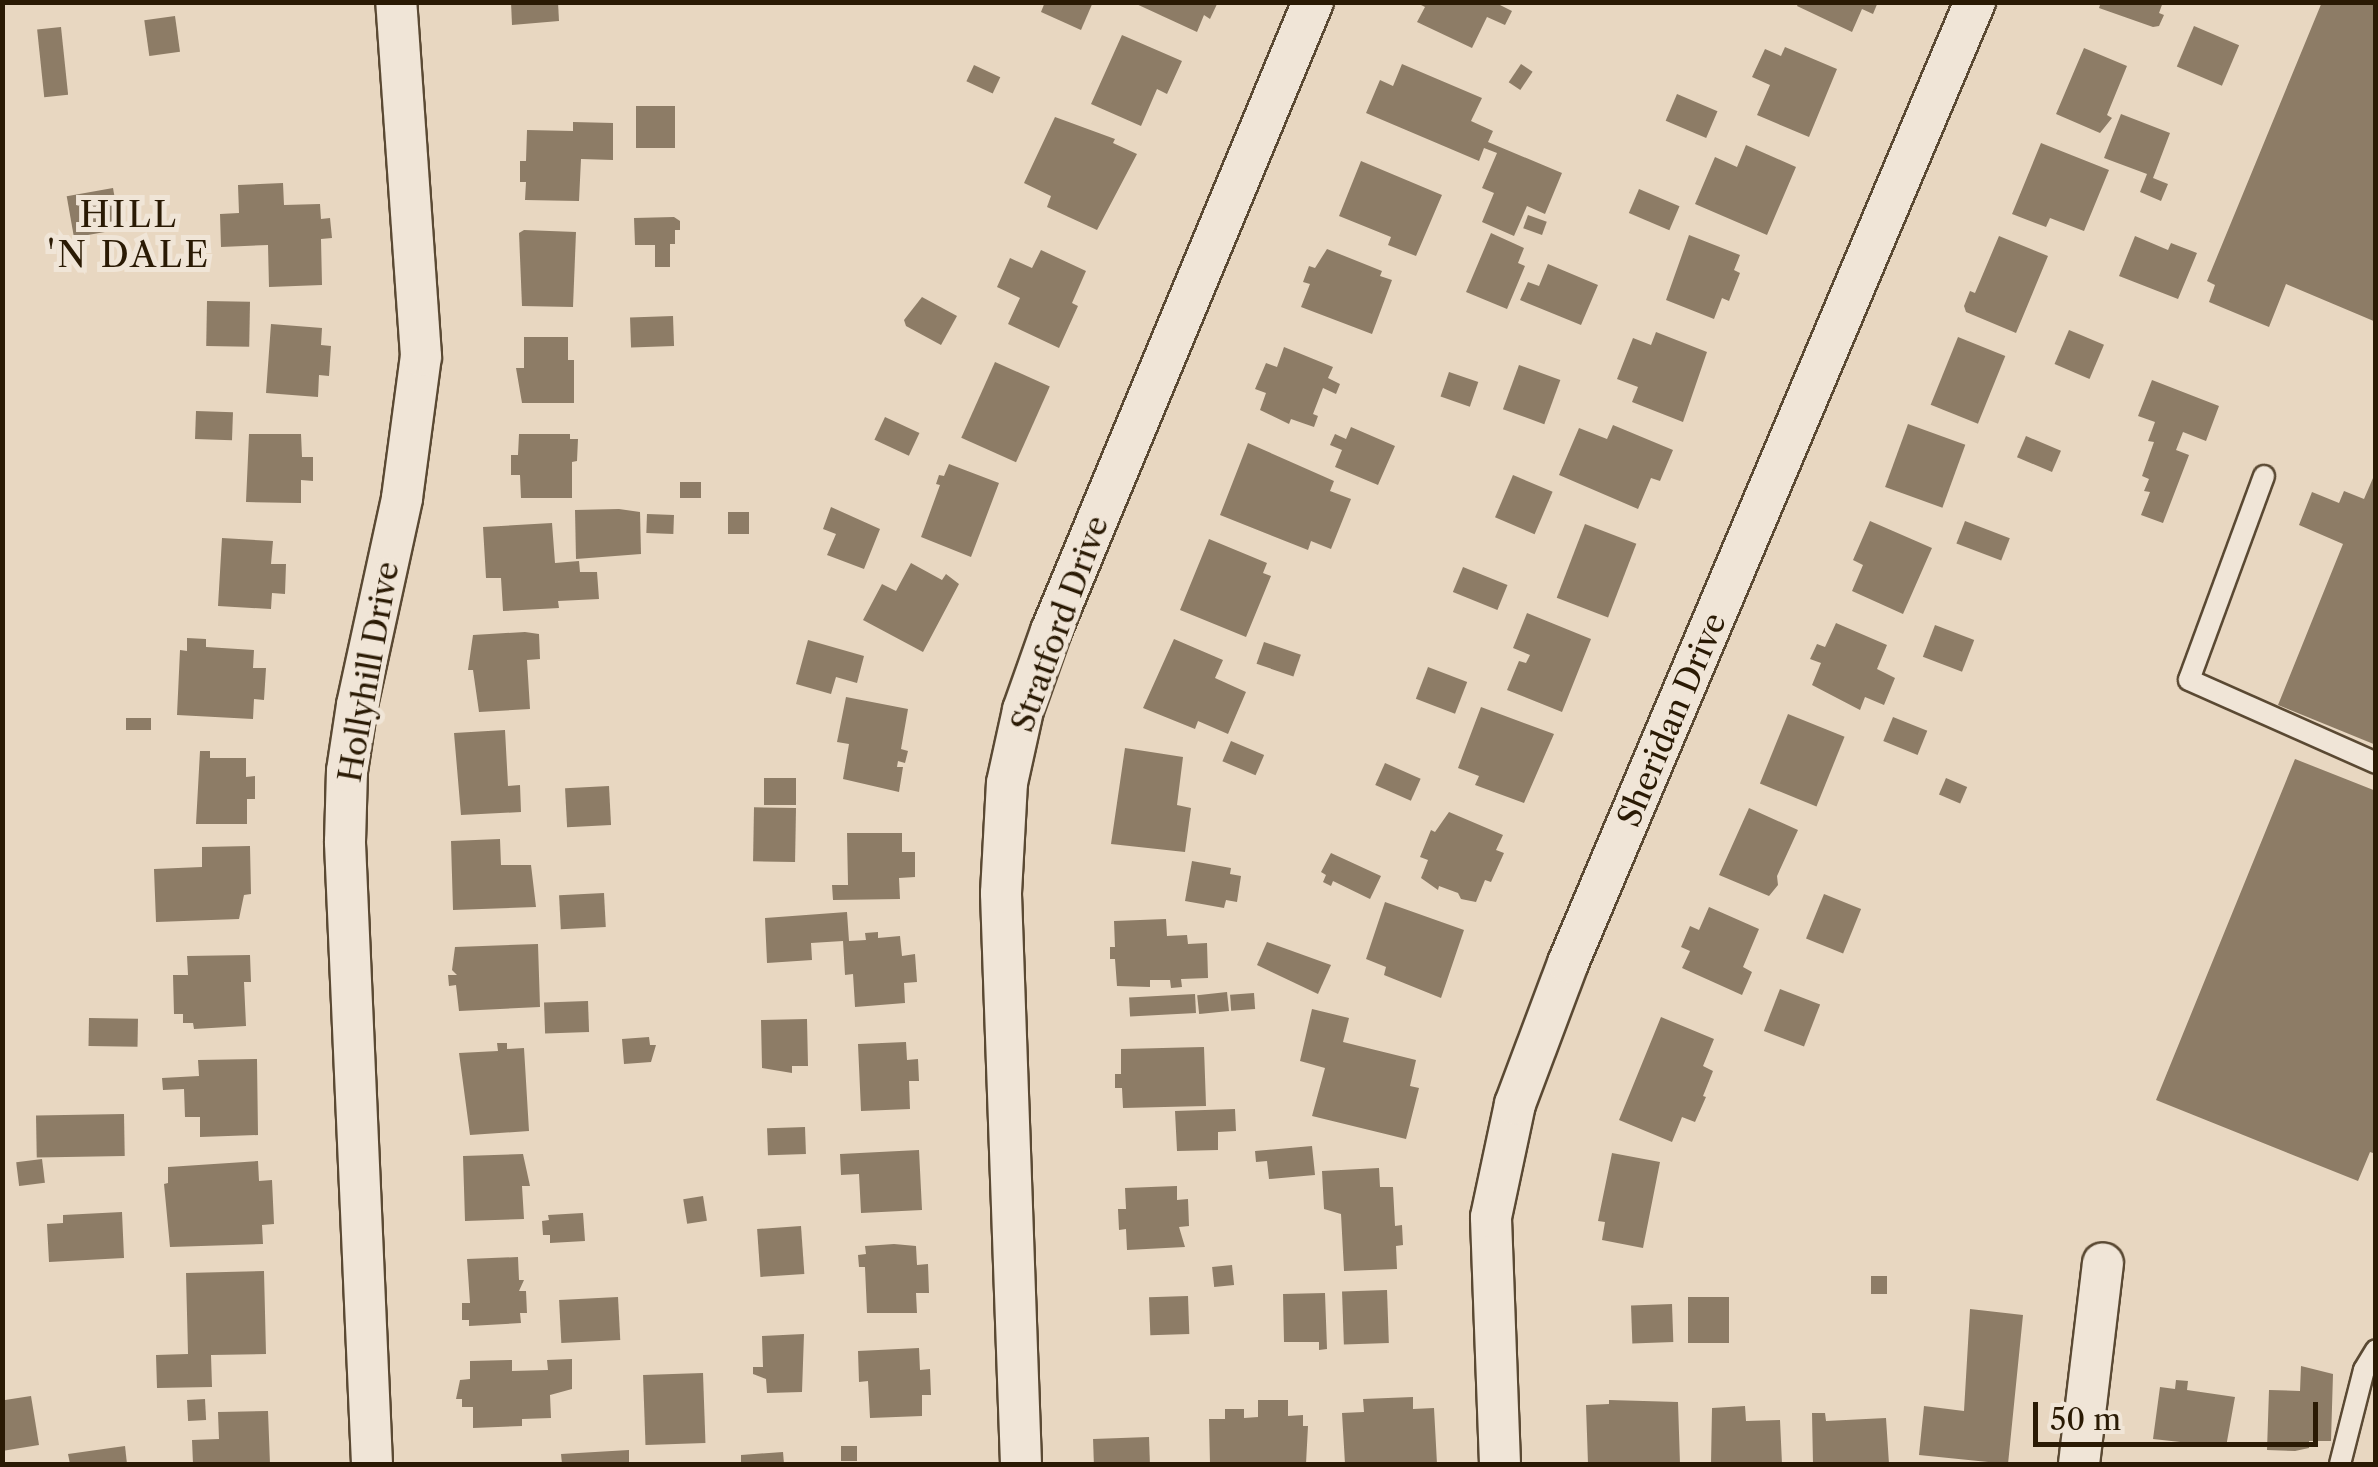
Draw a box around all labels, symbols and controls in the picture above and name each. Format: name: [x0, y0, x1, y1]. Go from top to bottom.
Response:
district label: HILL 'N DALE: [47, 194, 211, 276]
street label: Stratford Drive: [1003, 511, 1117, 737]
street label: Hollyhill Drive: [331, 559, 407, 785]
street label: Sheridan Drive: [1610, 607, 1734, 833]
scale bar: [2038, 1382, 2323, 1444]
text: 50 m: [2050, 1401, 2121, 1438]

